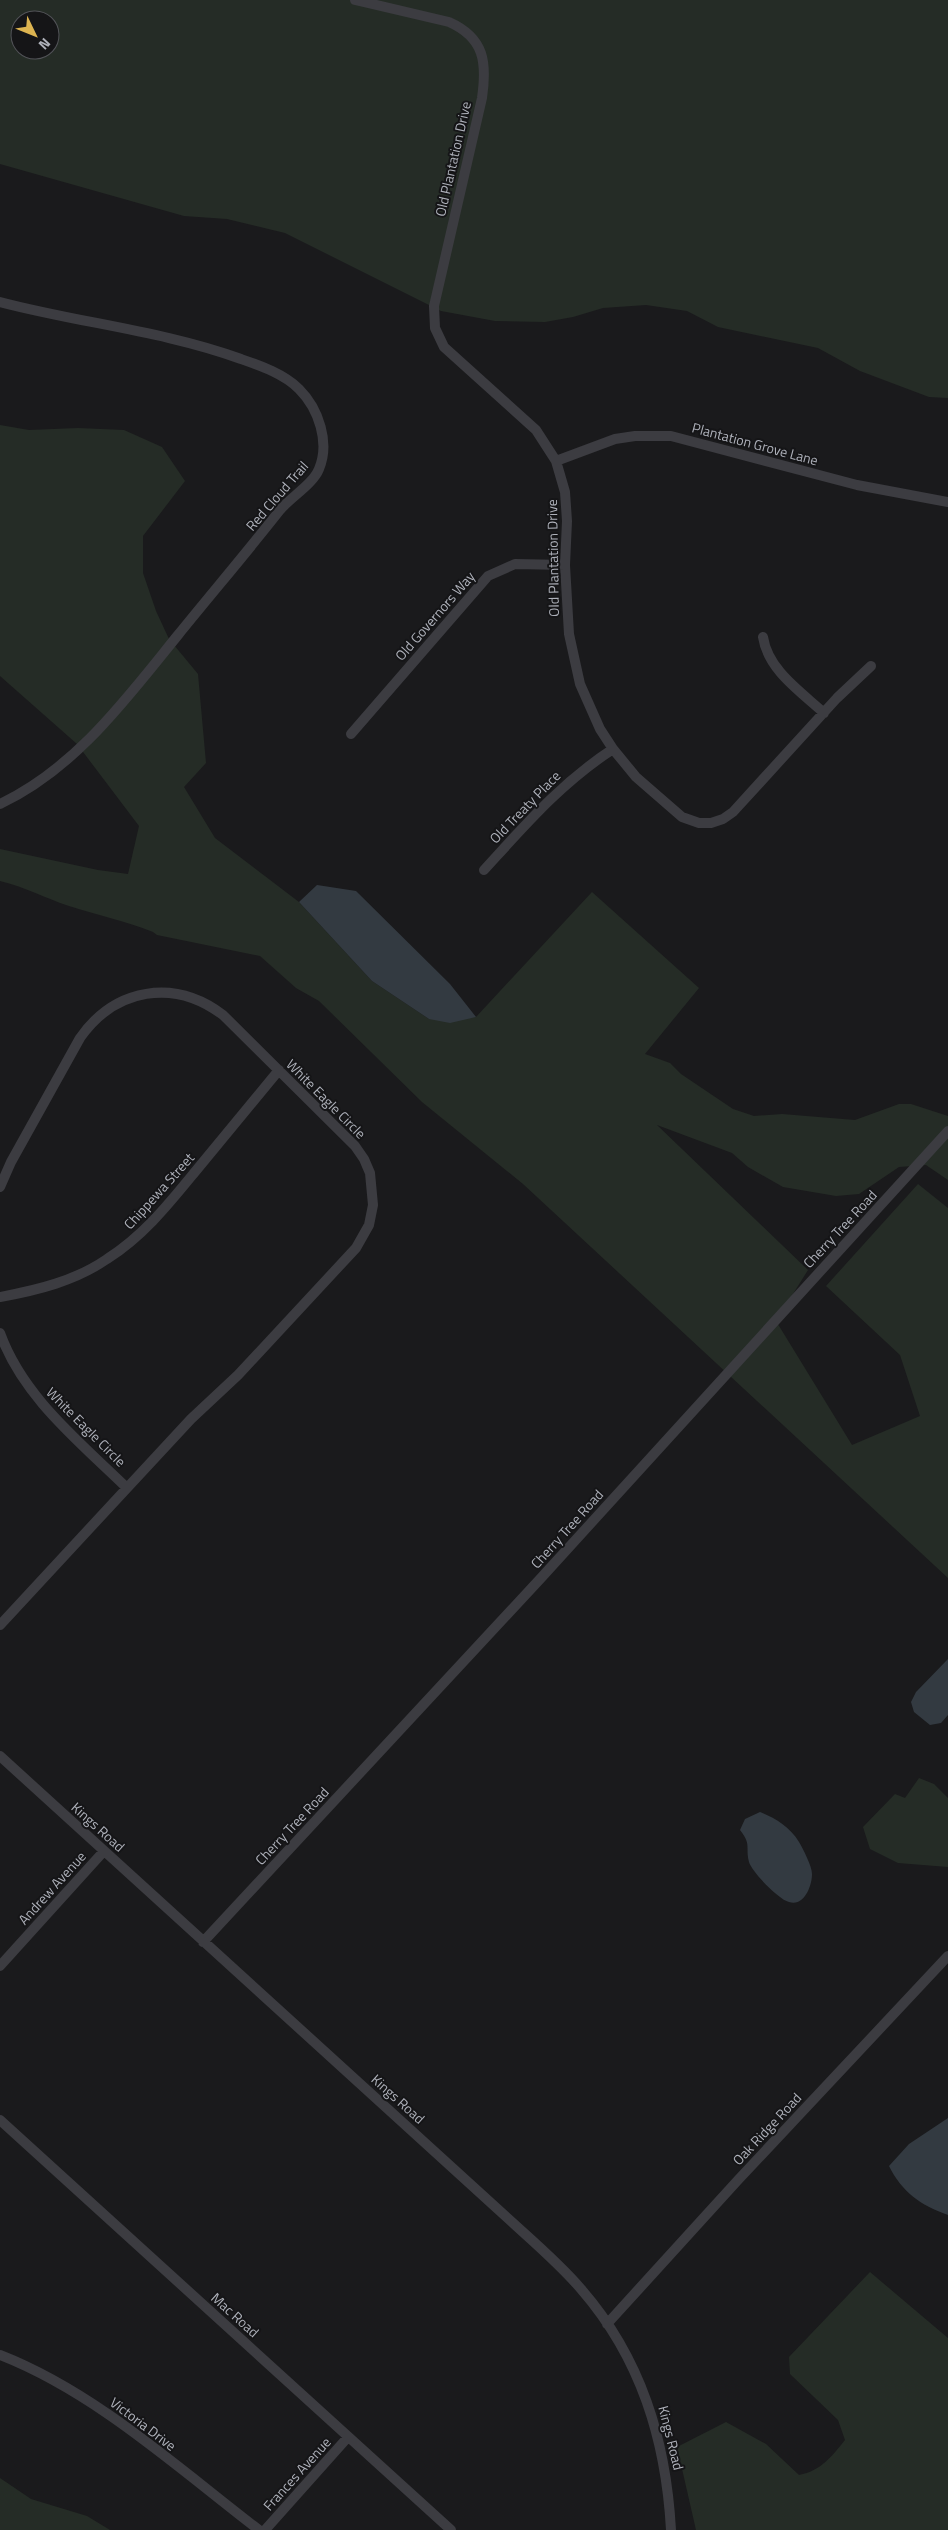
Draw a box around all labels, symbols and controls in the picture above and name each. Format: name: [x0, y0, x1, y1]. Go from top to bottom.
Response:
north arrow: [10, 10, 60, 60]
text: N: [34, 33, 56, 55]
street label: Old Plantation Drive: [429, 99, 476, 219]
street label: Plantation Grove Lane: [690, 417, 820, 470]
street label: Red Cloud Trail: [240, 456, 313, 535]
street label: Old Plantation Drive: [541, 499, 564, 617]
street label: Old Governors Way: [390, 566, 480, 665]
street label: Old Treaty Place: [484, 765, 565, 848]
street label: White Eagle Circle: [282, 1054, 371, 1143]
street label: Chippewa Street: [118, 1148, 199, 1234]
street label: Cherry Tree Road: [798, 1185, 881, 1272]
street label: White Eagle Circle: [42, 1382, 131, 1471]
street label: Cherry Tree Road: [525, 1484, 608, 1573]
street label: Cherry Tree Road: [250, 1782, 333, 1869]
street label: Kings Road: [67, 1797, 130, 1856]
street label: Andrew Avenue: [13, 1846, 90, 1929]
street label: Kings Road: [367, 2069, 430, 2128]
street label: Oak Ridge Road: [727, 2088, 806, 2170]
street label: Mac Road: [207, 2287, 264, 2342]
street label: Victoria Drive: [106, 2392, 181, 2456]
street label: Kings Road: [653, 2403, 690, 2472]
street label: Frances Avenue: [258, 2432, 336, 2515]

